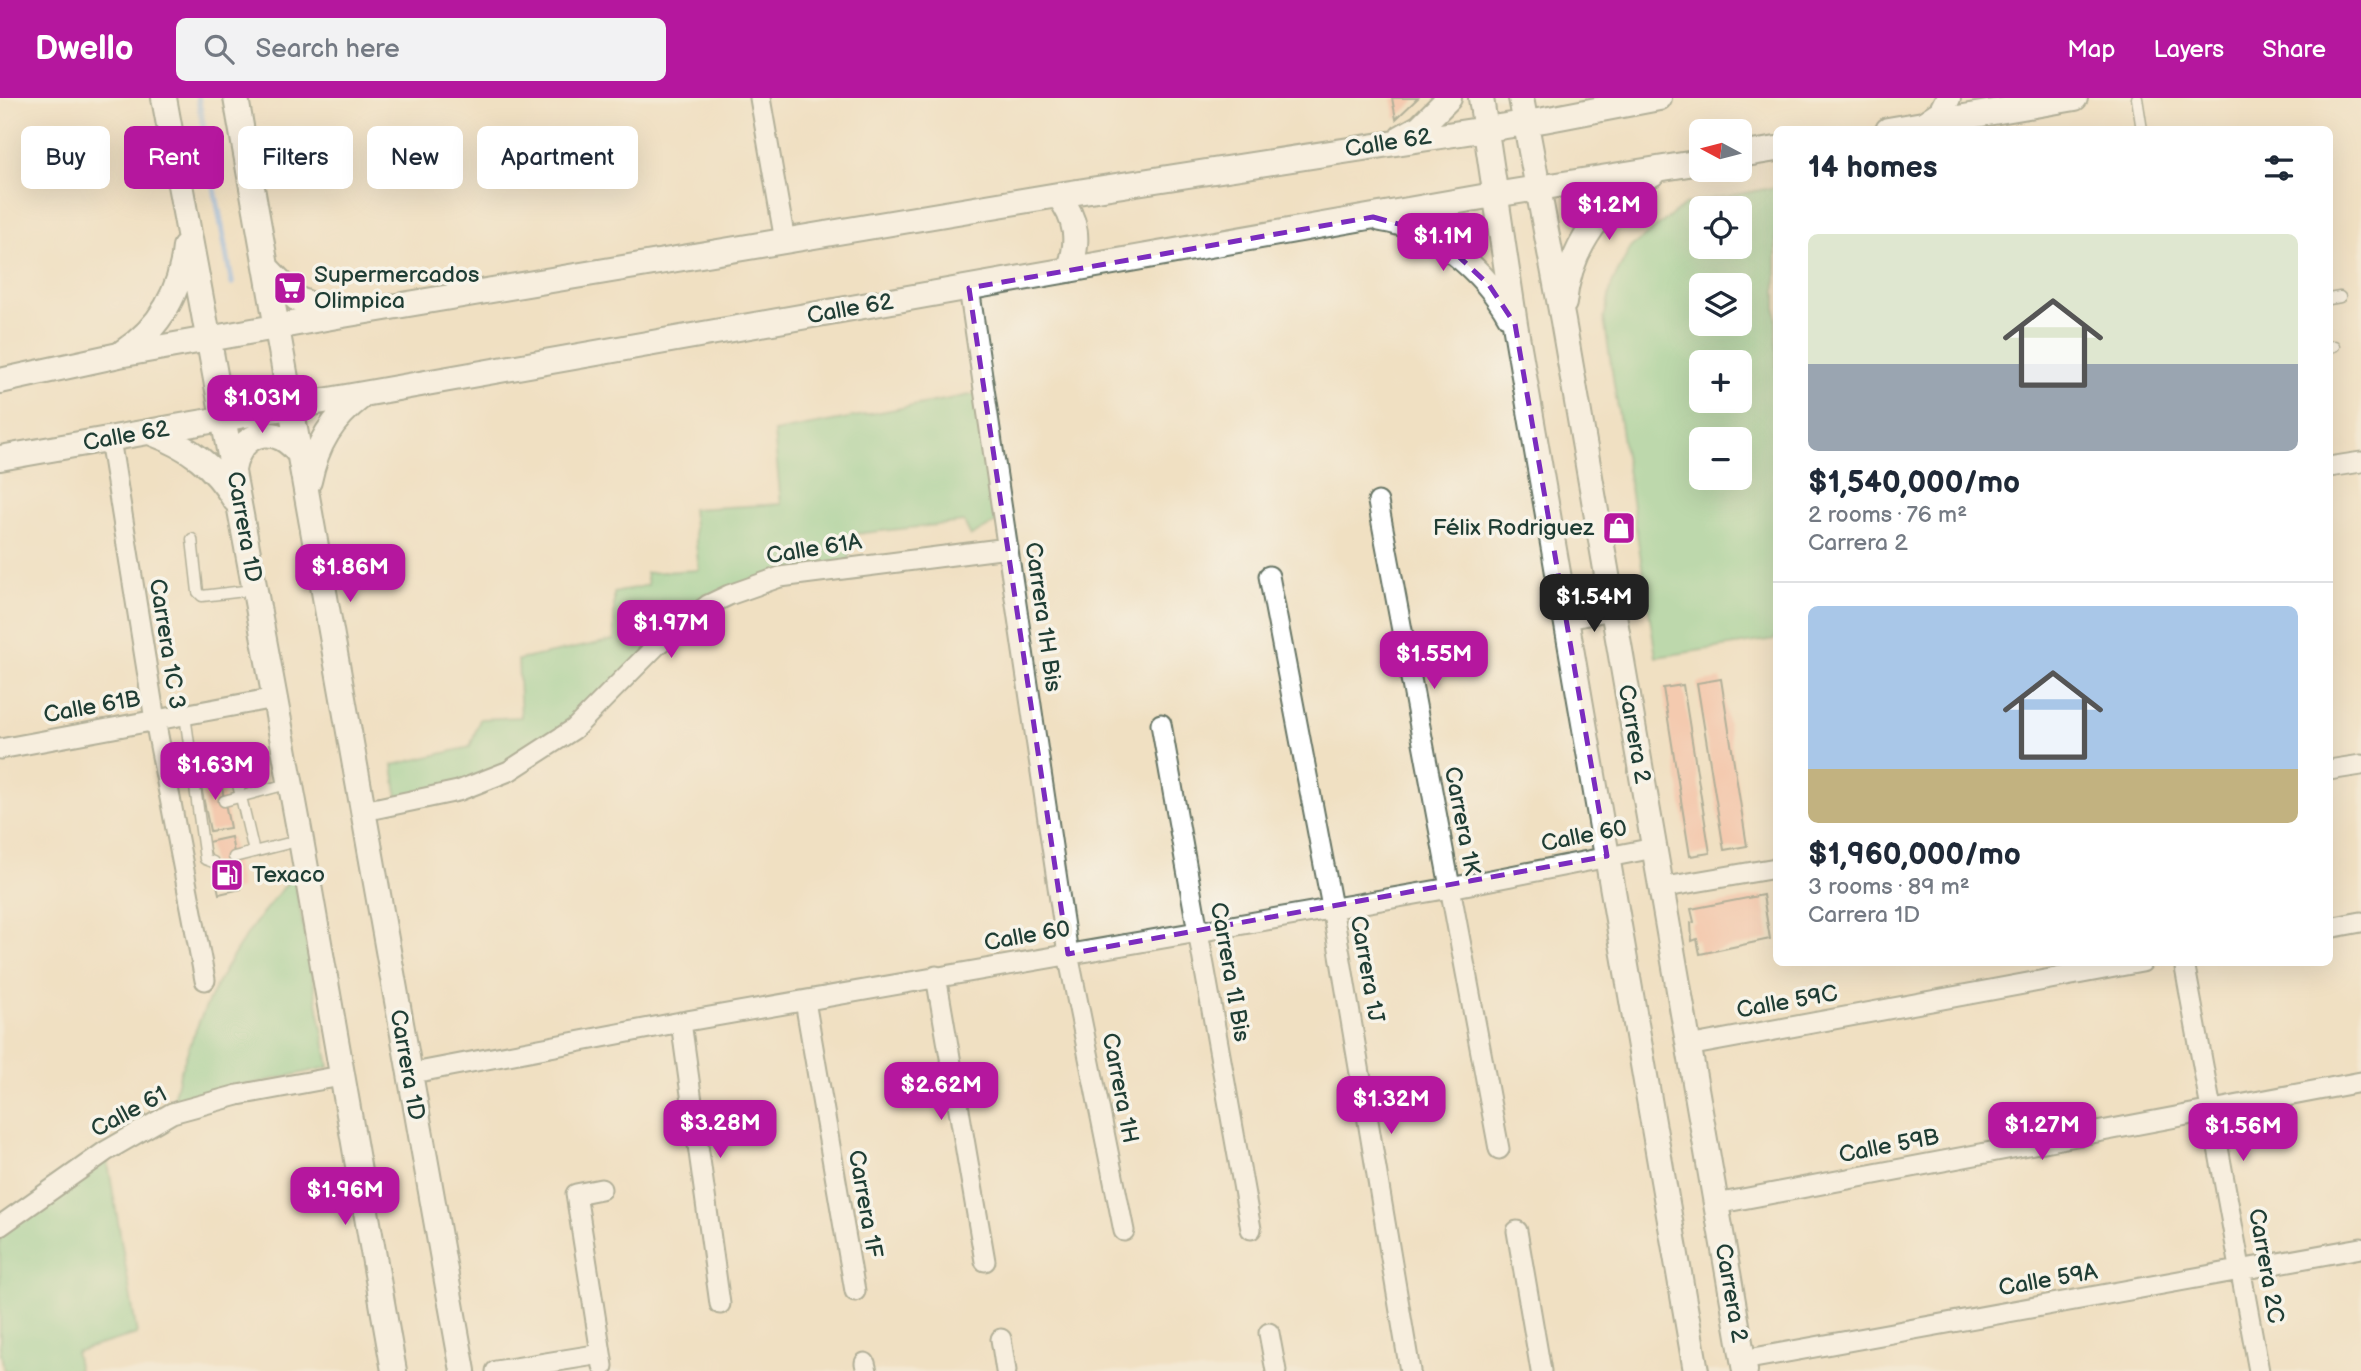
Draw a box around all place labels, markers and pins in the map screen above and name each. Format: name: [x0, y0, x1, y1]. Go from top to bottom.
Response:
pin: $1.2M: [1560, 183, 1658, 242]
pin: $1.1M: [1394, 214, 1492, 273]
place label: Supermercados Olimpica: [314, 261, 479, 315]
supermarket icon: Supermercados Olimpica: [271, 269, 309, 307]
pin: $1.03M: [205, 376, 319, 435]
shop icon: Félix Rodriguez: [1600, 509, 1638, 547]
place label: Félix Rodriguez: [1433, 514, 1595, 542]
pin: $1.86M: [293, 545, 407, 604]
pin: $1.54M: [1537, 574, 1651, 634]
pin: $1.97M: [614, 601, 728, 660]
pin: $1.55M: [1377, 632, 1491, 691]
pin: $1.63M: [158, 742, 272, 802]
fuel station icon: Texaco: [208, 856, 246, 894]
place label: Texaco: [252, 861, 325, 889]
pin: $2.62M: [884, 1062, 998, 1122]
pin: $1.32M: [1334, 1076, 1448, 1136]
pin: $3.28M: [663, 1100, 777, 1160]
pin: $1.27M: [1985, 1102, 2099, 1162]
pin: $1.56M: [2186, 1104, 2300, 1163]
pin: $1.96M: [288, 1168, 402, 1227]

